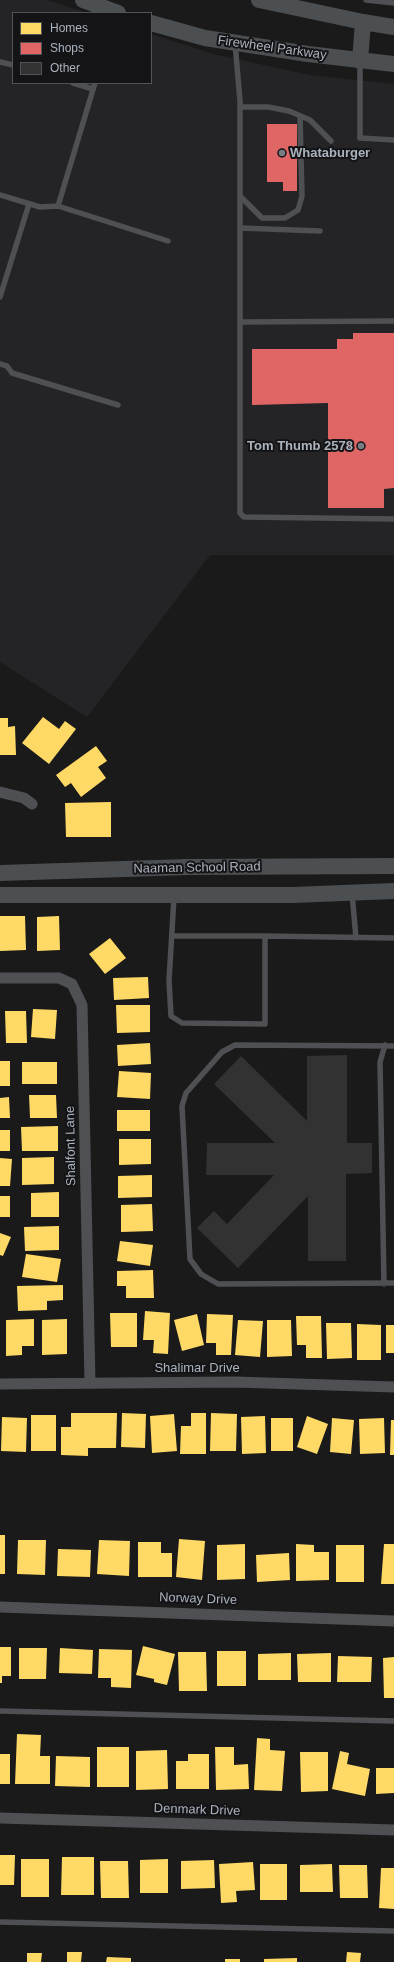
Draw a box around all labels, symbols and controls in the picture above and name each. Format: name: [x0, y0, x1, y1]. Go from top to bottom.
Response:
legend: [12, 12, 152, 84]
text: Homes: [50, 21, 88, 35]
street label: Firewheel Parkway: [217, 33, 327, 63]
text: Shops: [50, 41, 84, 55]
text: Other: [50, 61, 80, 75]
place label: Whataburger: [290, 145, 370, 161]
marker: Whataburger: [277, 148, 287, 158]
place label: Tom Thumb 2578: [247, 438, 353, 454]
marker: Tom Thumb 2578: [356, 441, 366, 451]
street label: Naaman School Road: [133, 859, 261, 877]
street label: Shalfont Lane: [63, 1106, 79, 1186]
street label: Shalimar Drive: [154, 1360, 240, 1376]
street label: Norway Drive: [159, 1590, 237, 1608]
street label: Denmark Drive: [153, 1801, 241, 1819]

